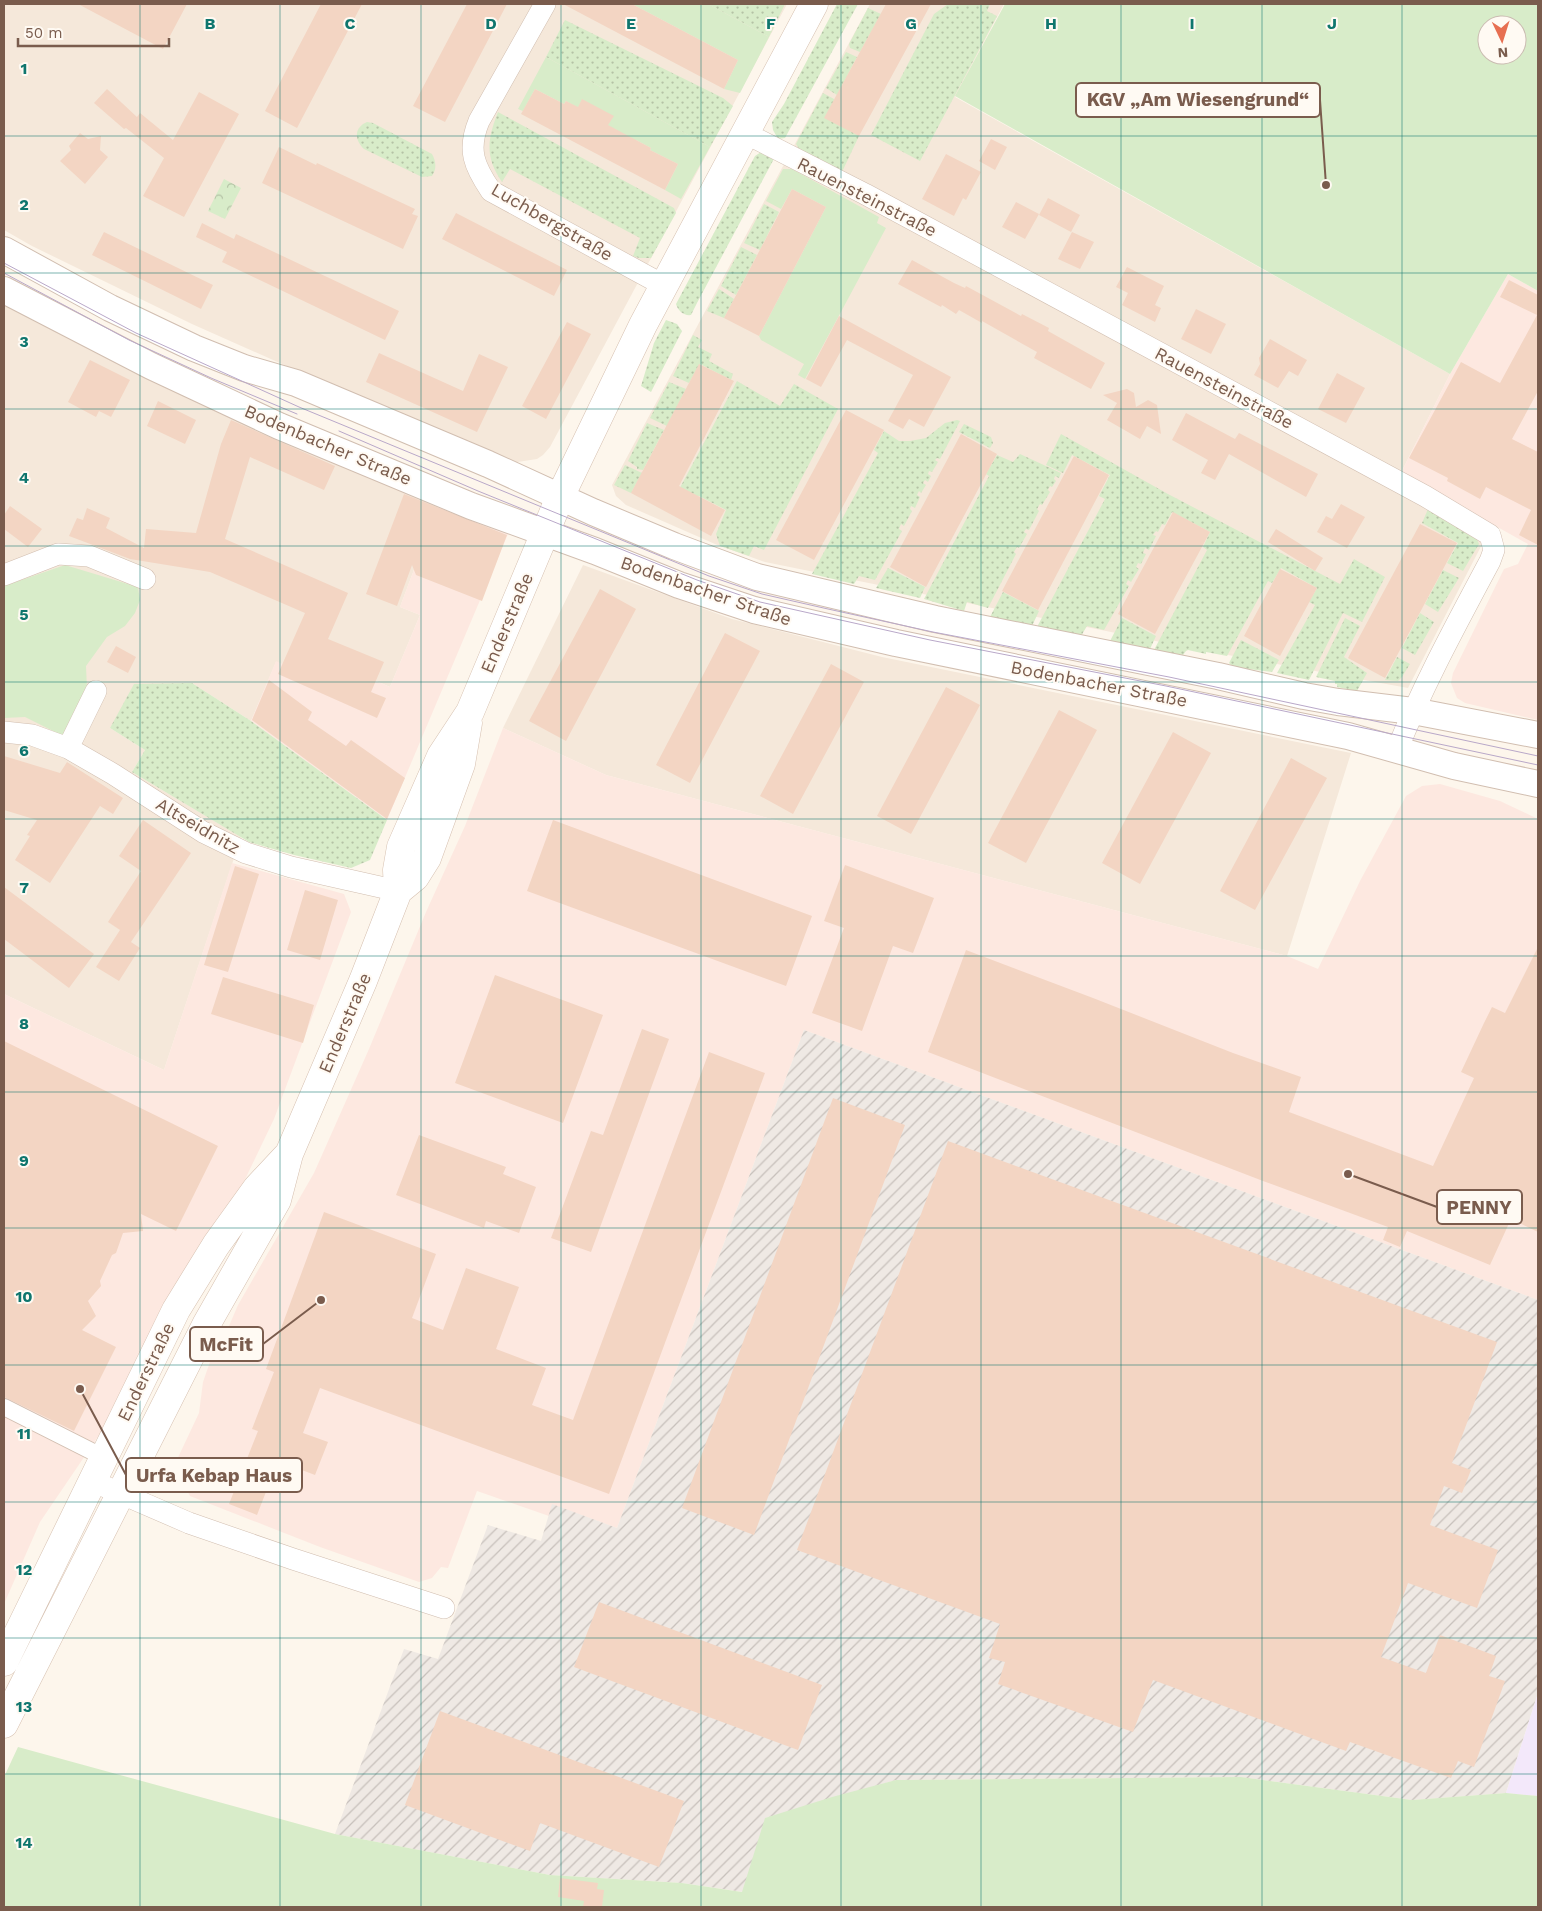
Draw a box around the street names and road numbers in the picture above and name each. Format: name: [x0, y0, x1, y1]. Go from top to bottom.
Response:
street label: Rauensteinstraße: [794, 152, 941, 241]
street label: Luchbergstraße: [488, 178, 617, 265]
street label: Rauensteinstraße: [1151, 342, 1297, 433]
street label: Bodenbacher Straße: [242, 400, 415, 489]
street label: Bodenbacher Straße: [618, 551, 794, 630]
street label: Enderstraße: [476, 569, 537, 676]
street label: Bodenbacher Straße: [1009, 656, 1189, 711]
street label: Altseidnitz: [152, 793, 244, 858]
street label: Enderstraße: [314, 969, 375, 1076]
street label: Enderstraße: [113, 1319, 178, 1425]

